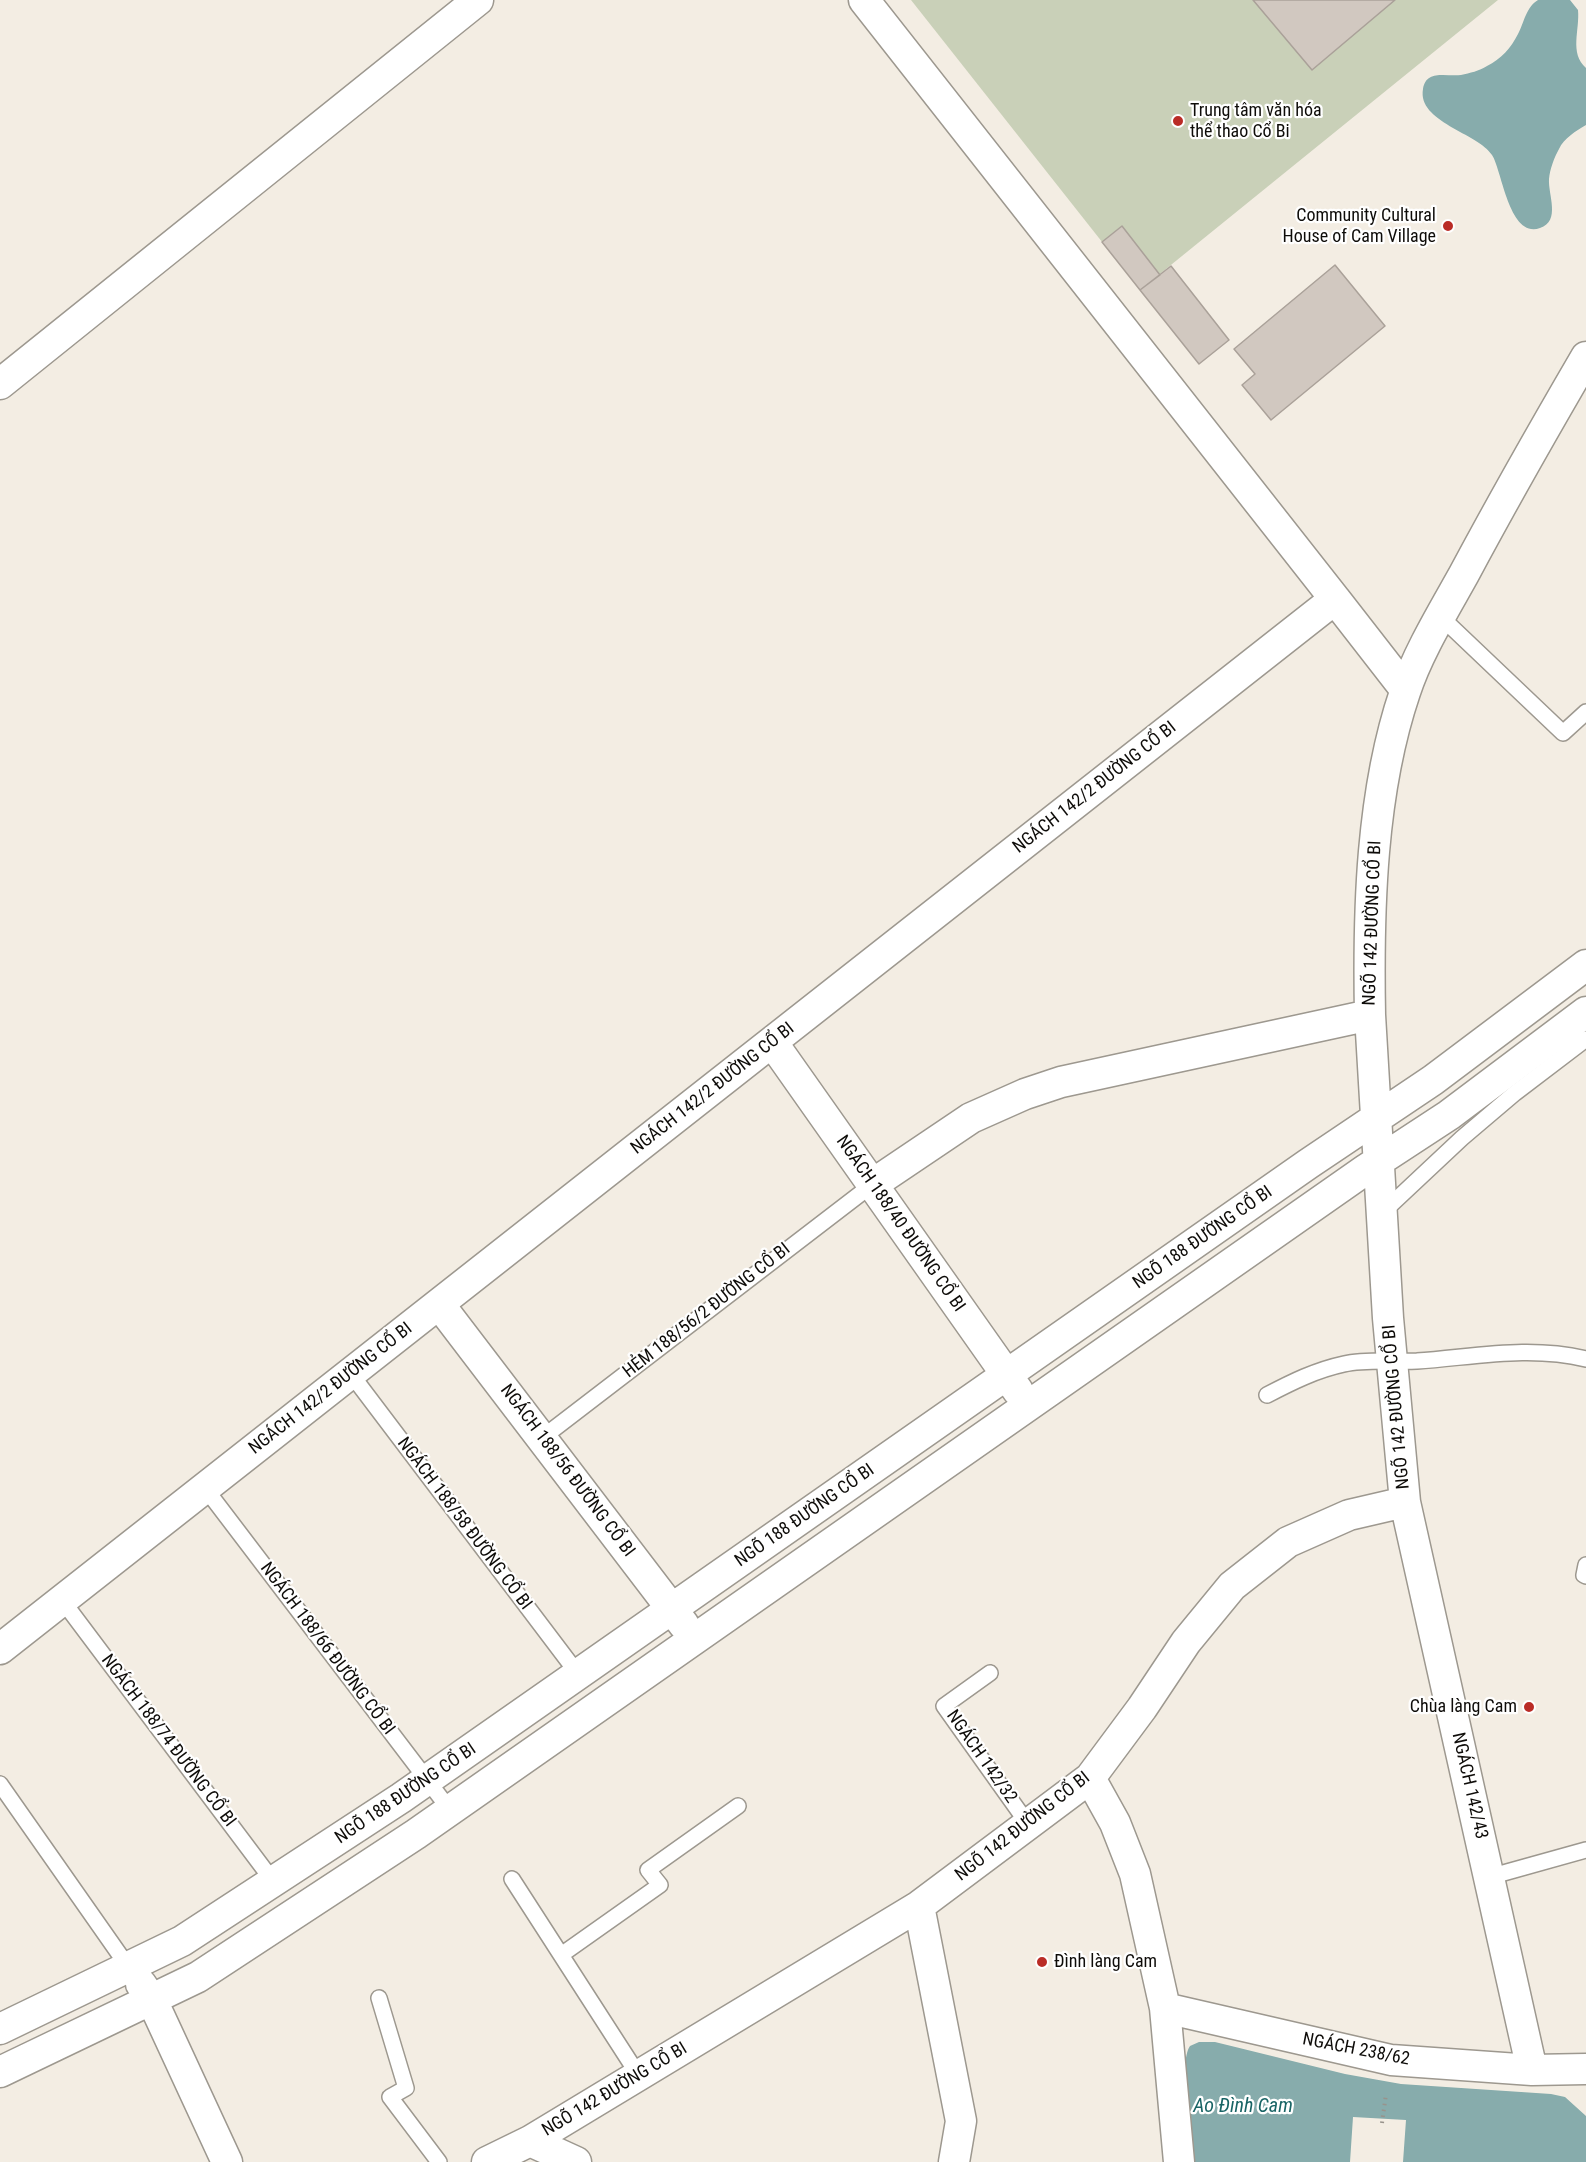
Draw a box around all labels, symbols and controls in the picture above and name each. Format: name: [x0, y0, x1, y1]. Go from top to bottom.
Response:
place label: Trung tâm văn hóa thể thao Cổ Bi: [1190, 100, 1322, 142]
marker: Trung tâm văn hóa thể thao Cổ Bi: [1171, 114, 1185, 128]
place label: Community Cultural House of Cam Village: [1283, 205, 1436, 248]
marker: Community Cultural House of Cam Village: [1441, 219, 1455, 233]
street label: NGÁCH 142/2 ĐƯỜNG CỔ BI: [1009, 717, 1181, 859]
street label: NGÕ 142 ĐƯỜNG CỔ BI: [1359, 840, 1387, 1006]
street label: NGÁCH 142/2 ĐƯỜNG CỔ BI: [627, 1018, 799, 1160]
street label: NGÁCH 188/40 ĐƯỜNG CỔ BI: [831, 1132, 969, 1316]
street label: NGÕ 188 ĐƯỜNG CỔ BI: [1129, 1182, 1277, 1294]
street label: HẺM 188/56/2 ĐƯỜNG CỔ BI: [619, 1239, 795, 1383]
street label: NGÁCH 142/2 ĐƯỜNG CỔ BI: [245, 1318, 417, 1460]
street label: NGÕ 142 ĐƯỜNG CỔ BI: [1379, 1324, 1415, 1490]
street label: NGÁCH 188/56 ĐƯỜNG CỔ BI: [495, 1380, 639, 1562]
street label: NGÁCH 188/58 ĐƯỜNG CỔ BI: [392, 1433, 536, 1615]
street label: NGÕ 188 ĐƯỜNG CỔ BI: [731, 1460, 879, 1572]
street label: NGÁCH 188/66 ĐƯỜNG CỔ BI: [255, 1558, 399, 1740]
street label: NGÁCH 188/74 ĐƯỜNG CỔ BI: [96, 1650, 240, 1832]
place label: Chùa làng Cam: [1410, 1696, 1517, 1718]
marker: Chùa làng Cam: [1522, 1700, 1536, 1714]
street label: NGÁCH 142/32: [941, 1706, 1021, 1808]
street label: NGÁCH 142/43: [1446, 1731, 1492, 1841]
street label: NGÕ 188 ĐƯỜNG CỔ BI: [332, 1739, 480, 1849]
street label: NGÕ 142 ĐƯỜNG CỔ BI: [951, 1768, 1095, 1886]
place label: Đình làng Cam: [1054, 1951, 1157, 1973]
marker: Đình làng Cam: [1035, 1955, 1049, 1969]
street label: NGÁCH 238/62: [1301, 2029, 1411, 2071]
street label: NGÕ 142 ĐƯỜNG CỔ BI: [539, 2038, 691, 2142]
water label: Ao Đình Cam: [1193, 2095, 1293, 2119]

